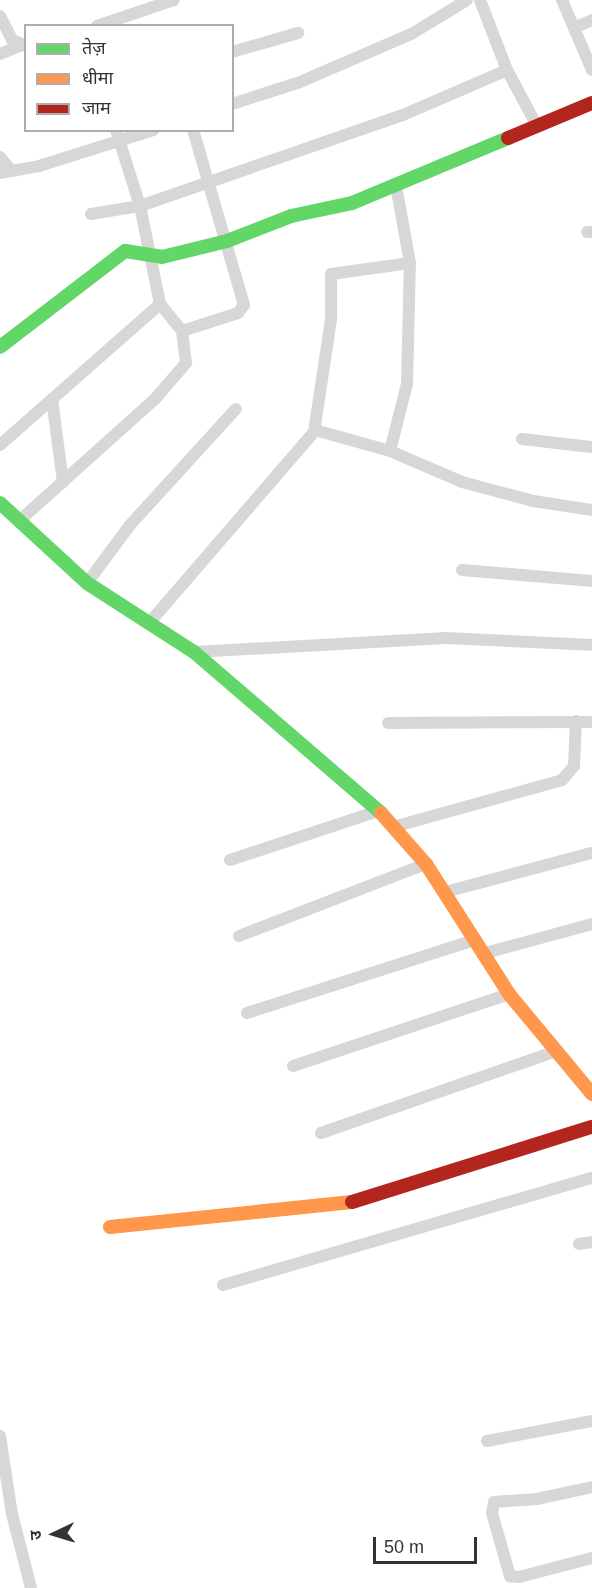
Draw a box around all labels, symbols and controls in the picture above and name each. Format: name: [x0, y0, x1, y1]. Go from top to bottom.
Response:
legend: [24, 24, 234, 132]
text: तेज़: [82, 38, 106, 58]
text: धीमा: [82, 68, 113, 88]
text: जाम: [82, 98, 111, 118]
north arrow: [24, 1504, 84, 1564]
scale bar: [376, 1525, 480, 1563]
text: उ: [27, 1530, 44, 1541]
text: 50 m: [384, 1537, 424, 1557]

